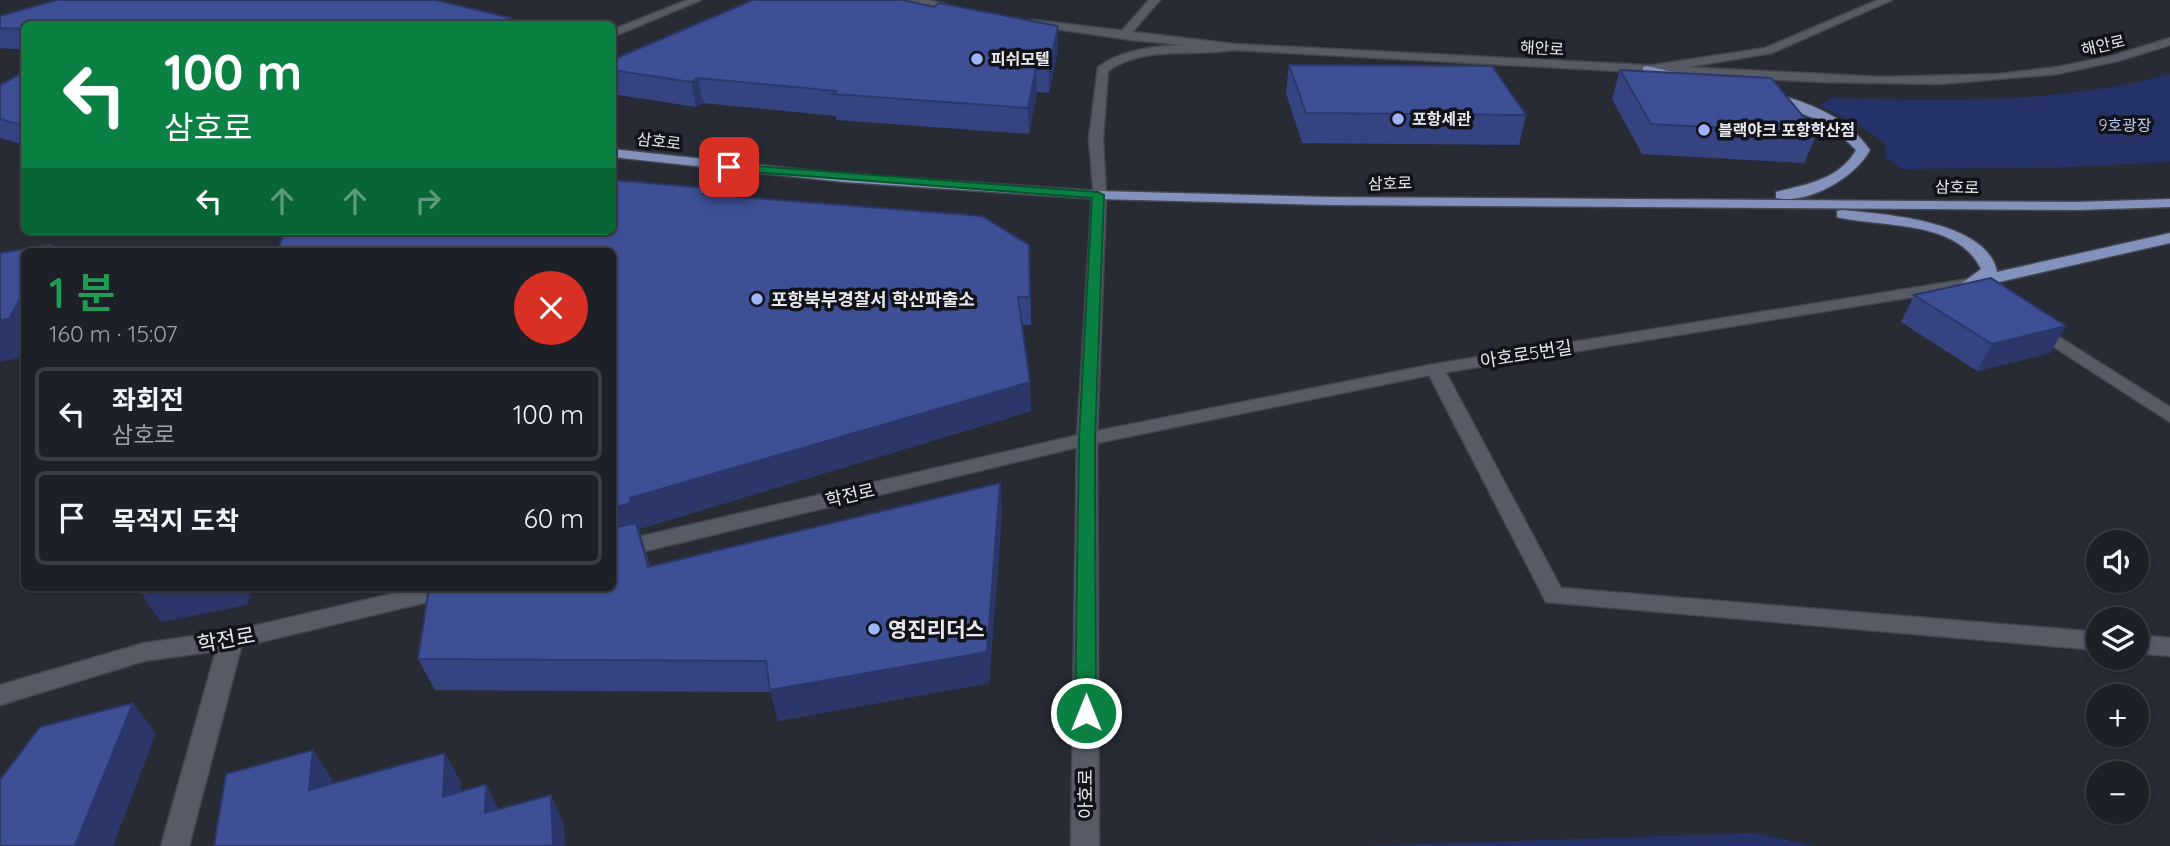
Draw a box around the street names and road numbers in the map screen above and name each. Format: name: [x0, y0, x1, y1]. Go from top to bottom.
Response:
street label: 해안로: [2079, 30, 2127, 60]
street label: 해안로: [1519, 37, 1565, 59]
street label: 삼호로: [636, 128, 682, 154]
street label: 삼호로: [1368, 173, 1413, 193]
street label: 삼호로: [1935, 177, 1980, 197]
street label: 아호로5번길: [1478, 335, 1574, 373]
street label: 학전로: [823, 478, 877, 512]
street label: 학전로: [195, 621, 257, 657]
street label: 아호로: [1074, 769, 1097, 819]

